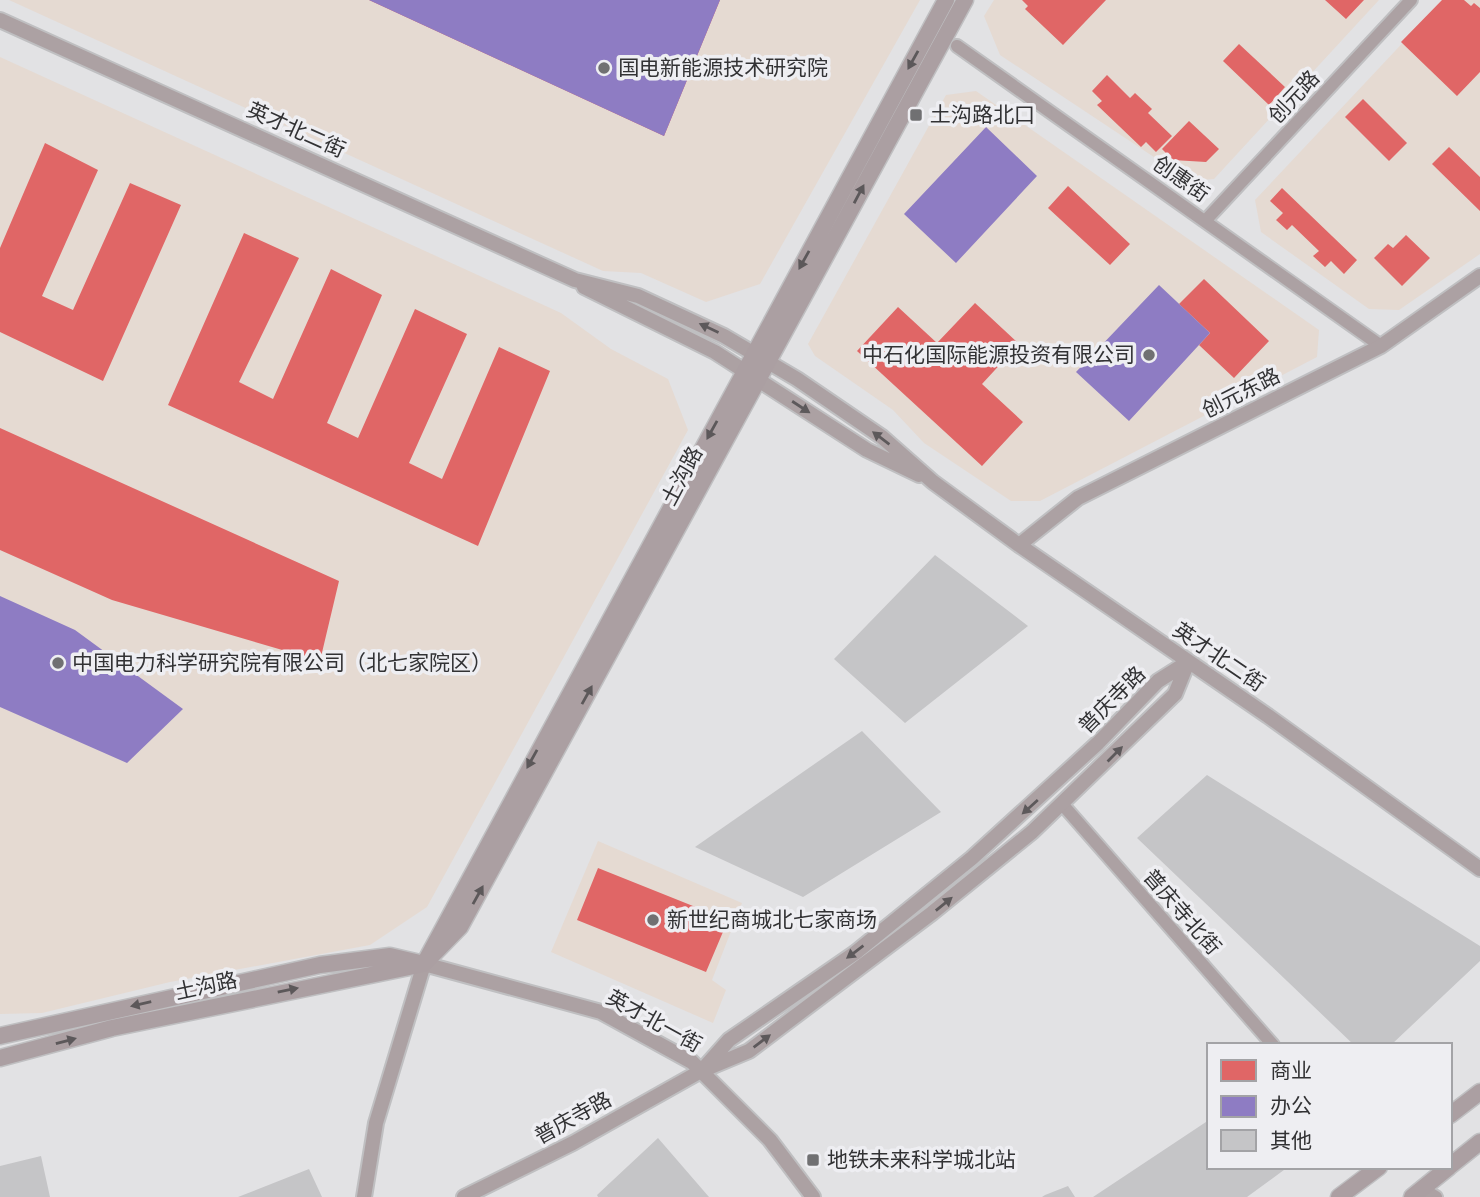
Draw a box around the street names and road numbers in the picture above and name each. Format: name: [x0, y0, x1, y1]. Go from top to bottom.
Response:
street label: 创元路: [1262, 64, 1324, 128]
street label: 英才北二街: [243, 96, 350, 162]
street label: 创惠街: [1148, 149, 1215, 207]
street label: 创元东路: [1197, 361, 1284, 423]
street label: 土沟路: [655, 442, 707, 509]
street label: 英才北二街: [1169, 616, 1270, 696]
street label: 普庆寺路: [1072, 660, 1150, 738]
street label: 普庆寺北街: [1139, 863, 1227, 959]
street label: 土沟路: [172, 966, 239, 1004]
street label: 英才北一街: [602, 983, 707, 1057]
street label: 普庆寺路: [529, 1085, 616, 1149]

